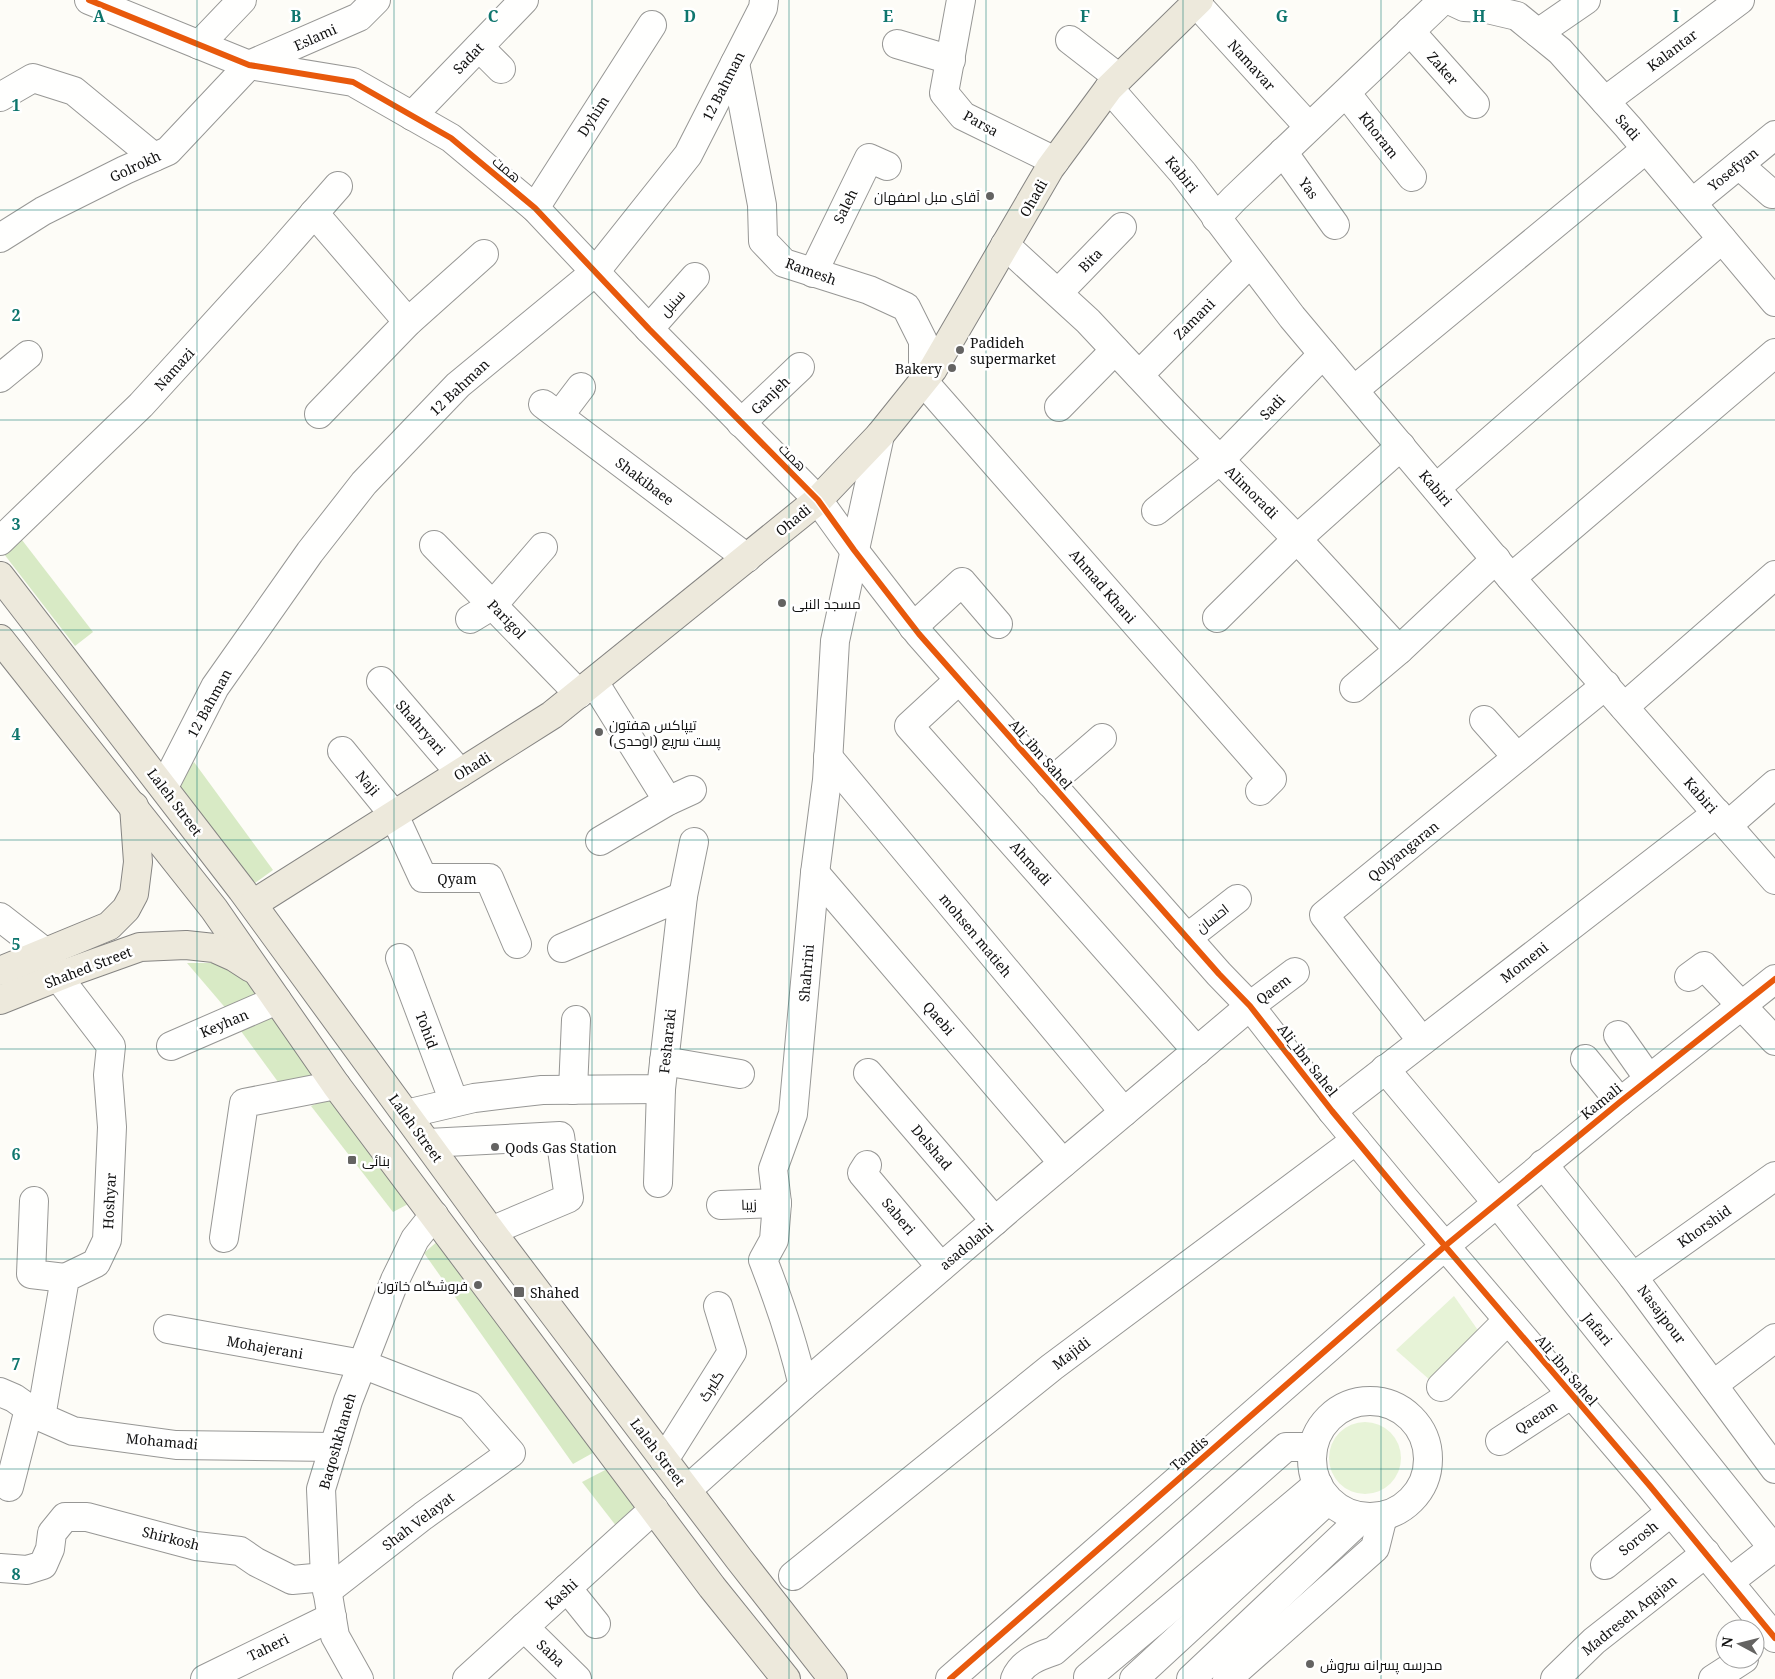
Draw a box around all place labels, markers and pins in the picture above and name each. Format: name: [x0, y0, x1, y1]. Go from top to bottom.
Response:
place label: آقای مبل اصفهان: [874, 187, 980, 206]
marker: آقای مبل اصفهان: [984, 190, 996, 202]
place label: Padideh supermarket: [970, 333, 1056, 368]
marker: Padideh supermarket: [954, 344, 966, 356]
place label: Bakery: [895, 359, 942, 378]
marker: Bakery: [946, 362, 958, 374]
place label: مسجد النبی: [792, 594, 861, 613]
marker: مسجد النبی: [776, 597, 788, 609]
place label: تیپاکس هفتون (اوحدی) پست سریع: [609, 715, 721, 751]
marker: تیپاکس هفتون (اوحدی) پست سریع: [593, 726, 605, 738]
place label: Qods Gas Station: [505, 1138, 617, 1157]
marker: Qods Gas Station: [489, 1141, 501, 1153]
place label: بنائی: [362, 1151, 390, 1170]
marker: بنائی: [346, 1154, 358, 1166]
place label: فروشگاه خاتون: [377, 1276, 468, 1295]
marker: فروشگاه خاتون: [472, 1279, 484, 1291]
place label: Shahed: [530, 1283, 580, 1302]
marker: Shahed: [512, 1285, 526, 1299]
place label: مدرسه پسرانه سروش: [1320, 1655, 1443, 1675]
marker: مدرسه پسرانه سروش: [1304, 1658, 1316, 1670]

